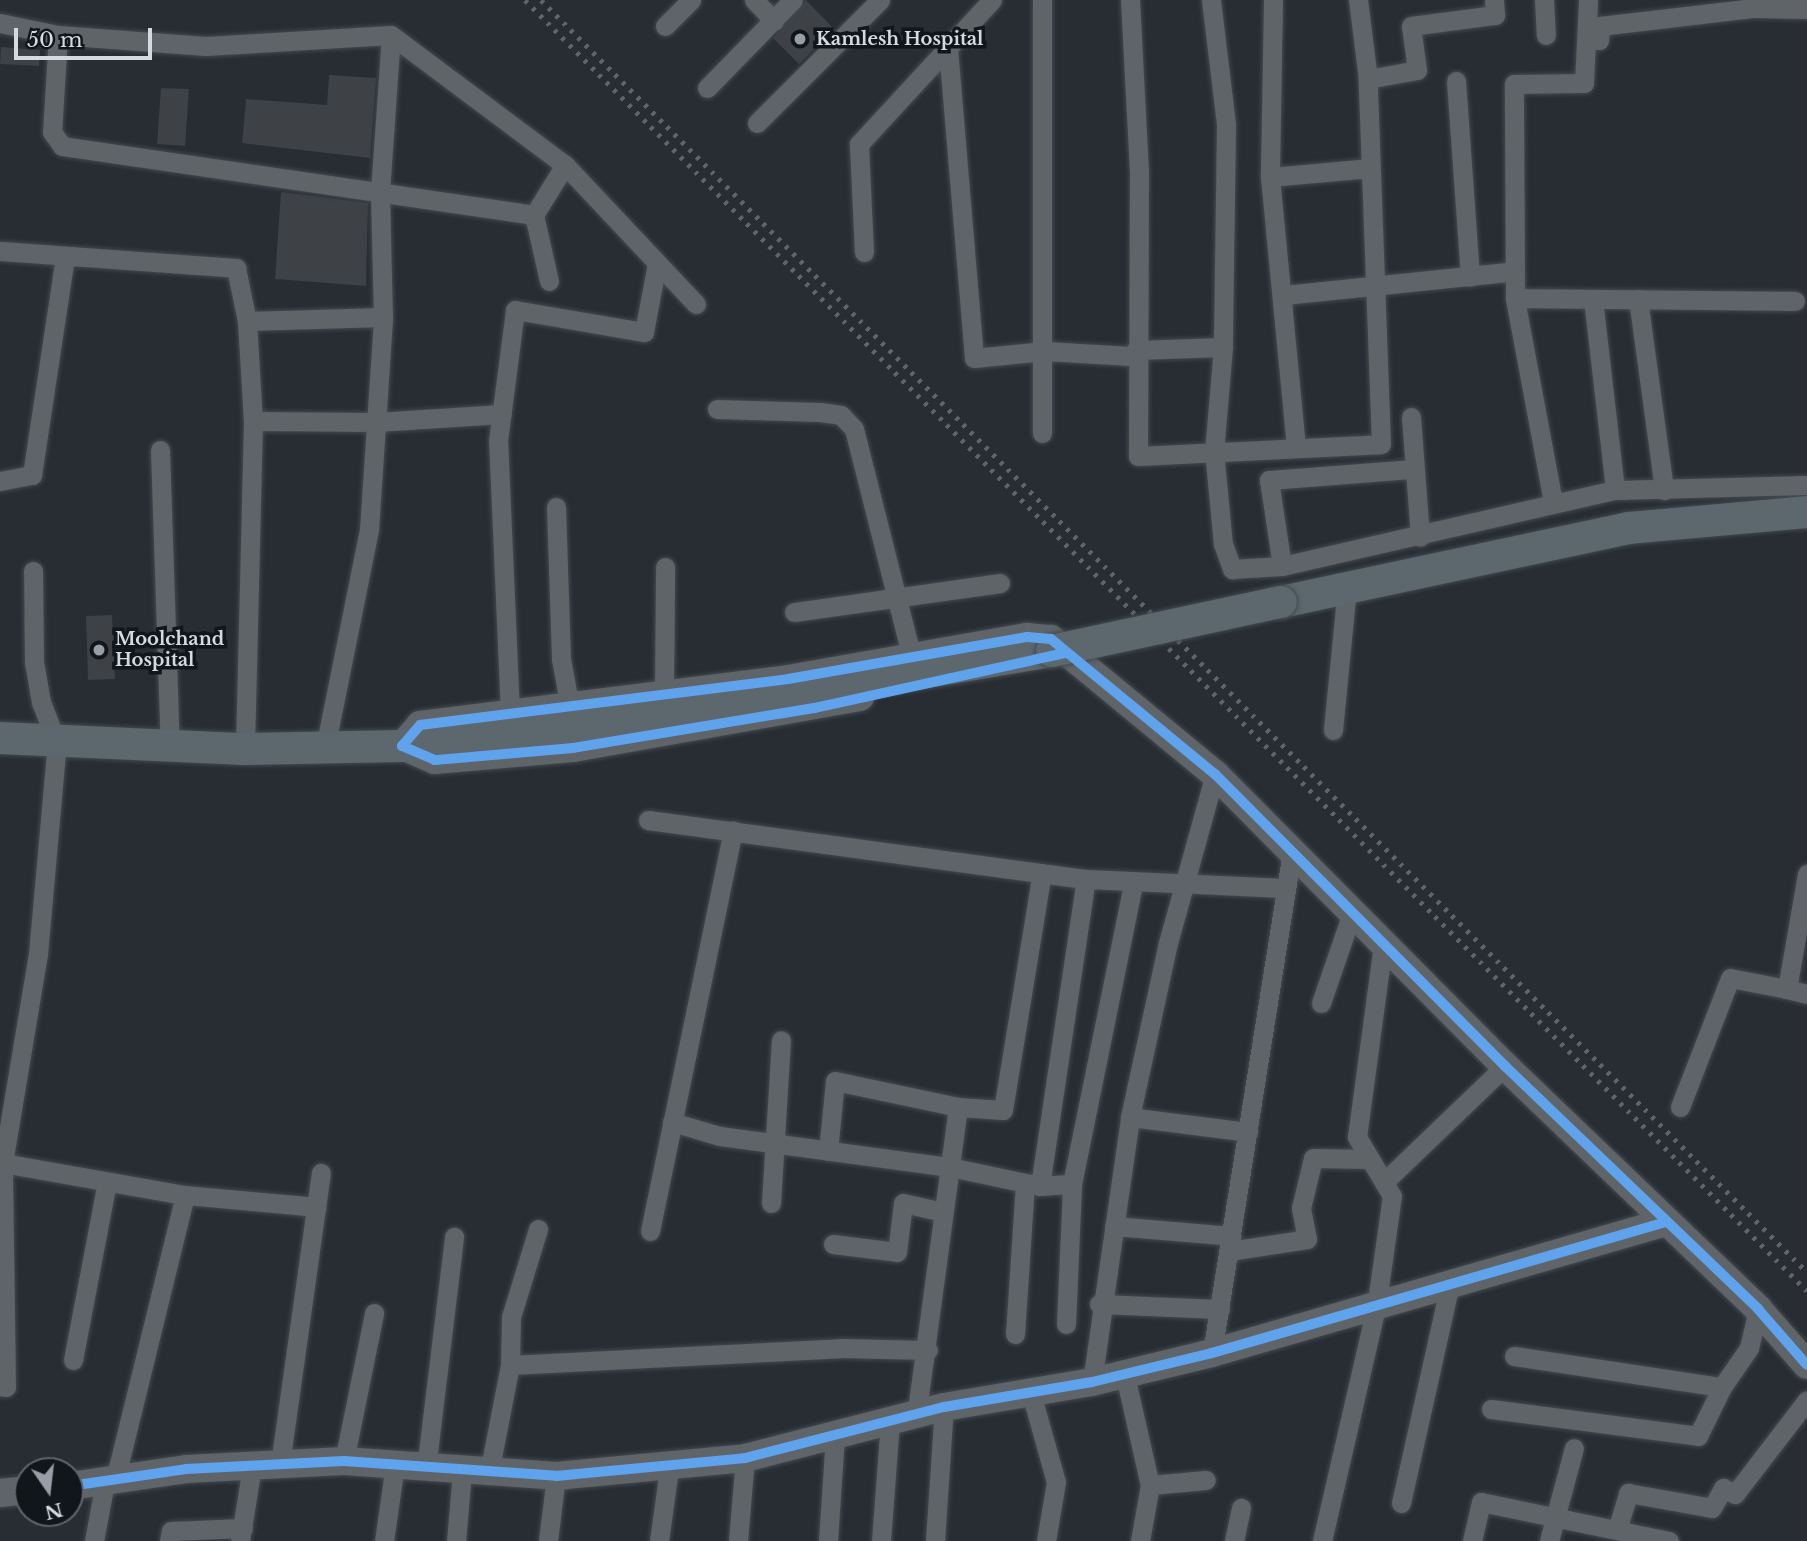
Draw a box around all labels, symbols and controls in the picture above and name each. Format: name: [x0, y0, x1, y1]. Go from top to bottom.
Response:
scale bar: [18, 14, 156, 58]
text: 50 m: [27, 27, 82, 53]
place label: Kamlesh Hospital: [816, 28, 983, 50]
marker: Kamlesh Hospital: [790, 29, 810, 49]
place label: Moolchand Hospital: [115, 629, 224, 672]
marker: Moolchand Hospital: [89, 640, 109, 660]
north arrow: [14, 1457, 84, 1527]
text: N: [42, 1498, 65, 1524]

